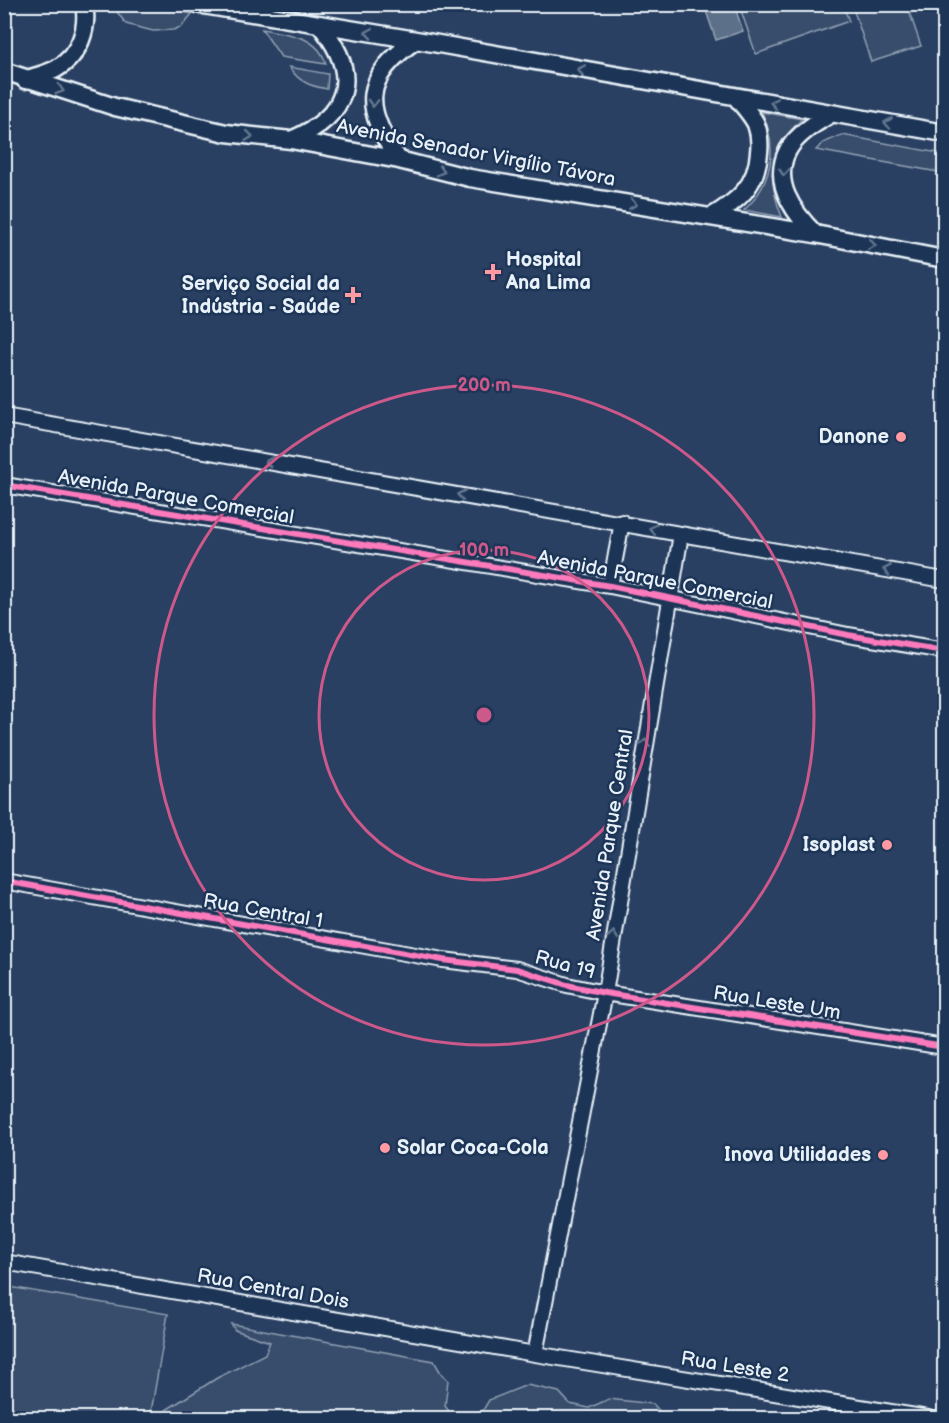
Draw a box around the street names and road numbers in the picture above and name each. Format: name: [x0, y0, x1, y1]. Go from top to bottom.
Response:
street label: Avenida Senador Virgílio Távora: [334, 114, 618, 192]
street label: Avenida Parque Comercial: [56, 464, 296, 530]
street label: Avenida Parque Comercial: [535, 545, 775, 615]
street label: Avenida Parque Central: [581, 728, 639, 942]
street label: Rua Central 1: [201, 889, 325, 933]
street label: Rua 19: [532, 945, 598, 985]
street label: Rua Leste Um: [712, 981, 842, 1025]
street label: Rua Central Dois: [195, 1264, 351, 1314]
street label: Rua Leste 2: [679, 1347, 791, 1387]

